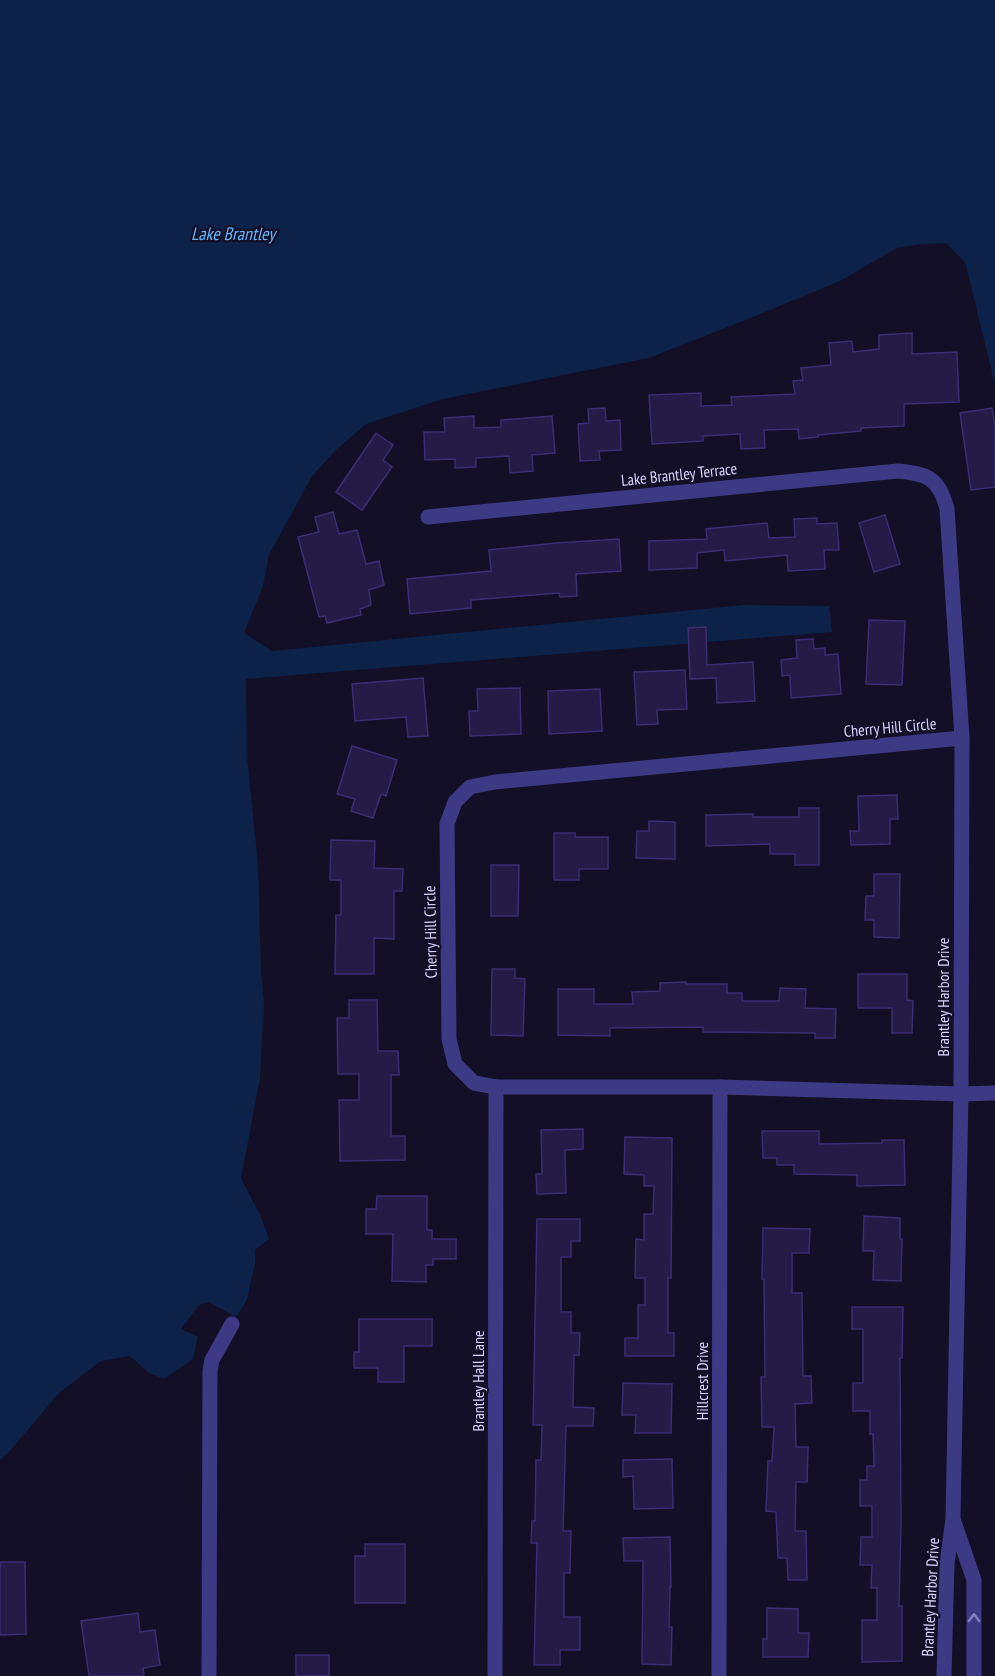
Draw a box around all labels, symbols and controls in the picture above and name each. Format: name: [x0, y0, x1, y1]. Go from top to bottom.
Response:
water label: Lake Brantley: [191, 222, 277, 245]
street label: Lake Brantley Terrace: [620, 458, 738, 490]
street label: Cherry Hill Circle: [843, 713, 937, 741]
street label: Cherry Hill Circle: [419, 885, 441, 979]
street label: Brantley Harbor Drive: [933, 938, 953, 1056]
street label: Brantley Hall Lane: [468, 1330, 488, 1432]
street label: Hillcrest Drive: [692, 1342, 712, 1420]
street label: Brantley Harbor Drive: [917, 1537, 943, 1657]
one-way arrow: [968, 1613, 980, 1622]

